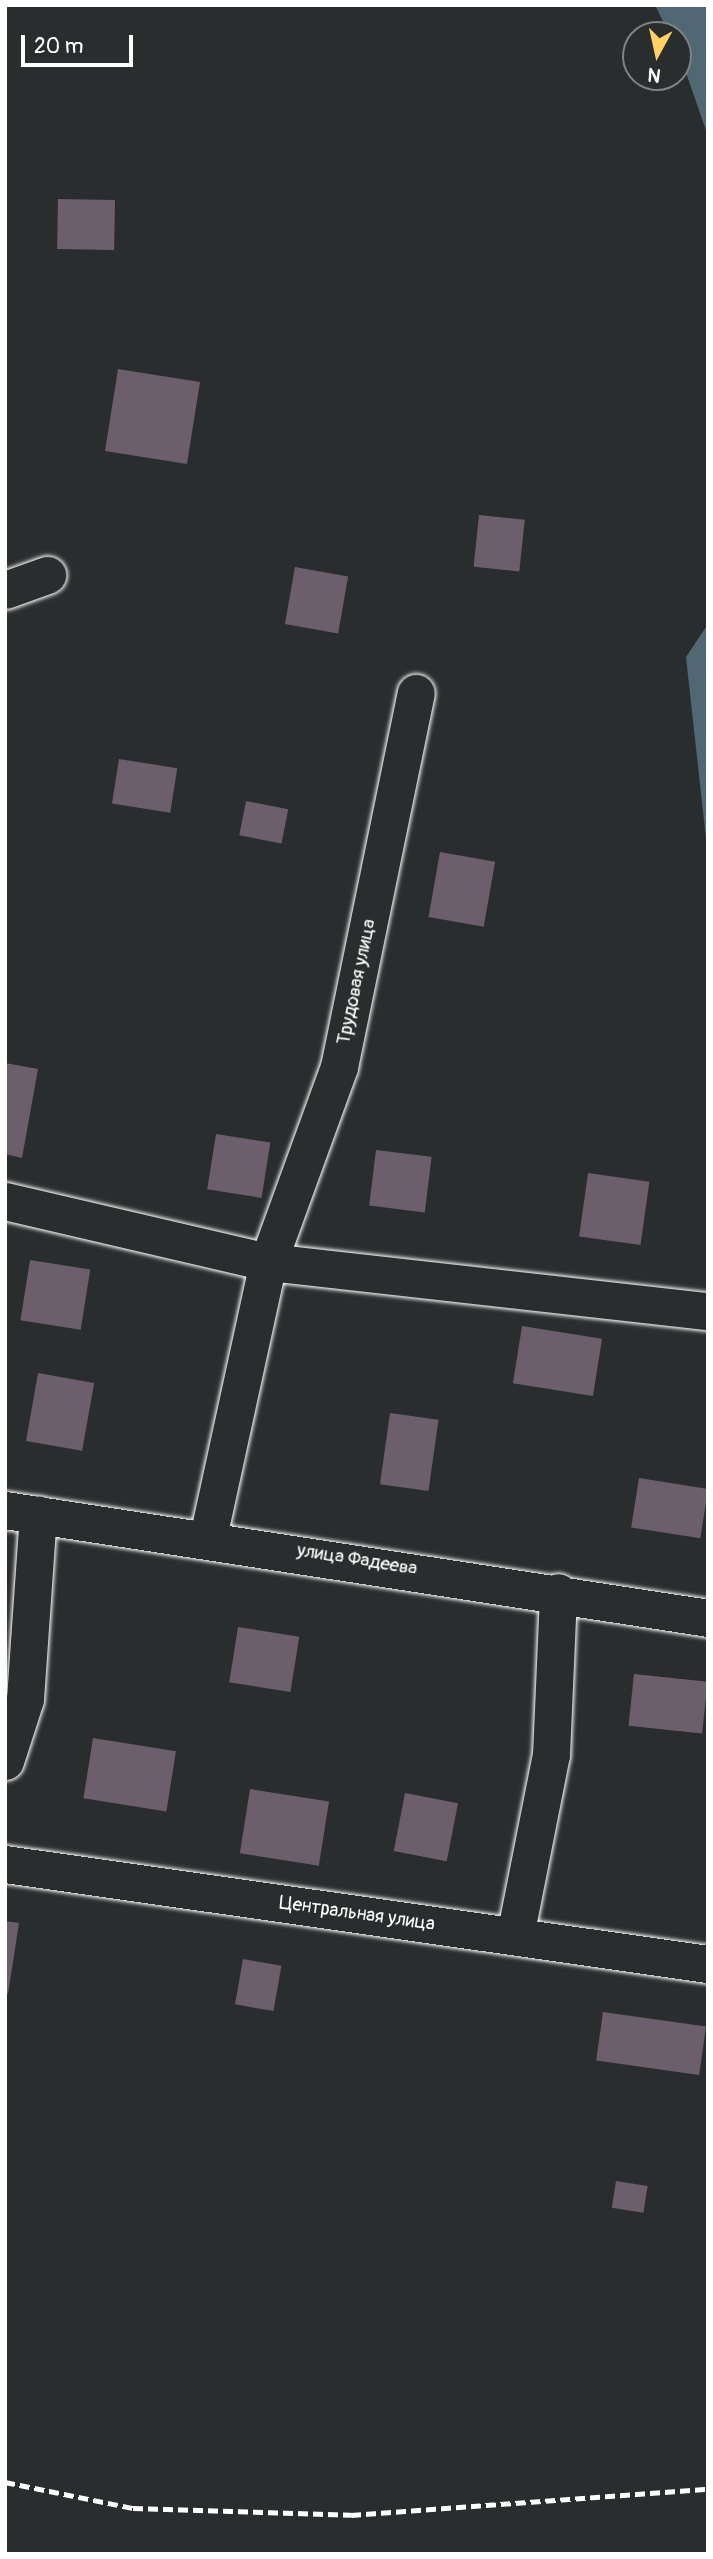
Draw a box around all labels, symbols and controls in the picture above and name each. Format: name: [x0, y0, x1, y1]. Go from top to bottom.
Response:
scale bar: [24, 21, 136, 65]
north arrow: [622, 21, 692, 91]
text: 20 m: [34, 33, 83, 60]
text: N: [646, 62, 662, 88]
street label: Трудовая улица: [333, 917, 381, 1047]
street label: улица Фадеева: [295, 1539, 419, 1581]
street label: Центральная улица: [278, 1892, 436, 1936]

